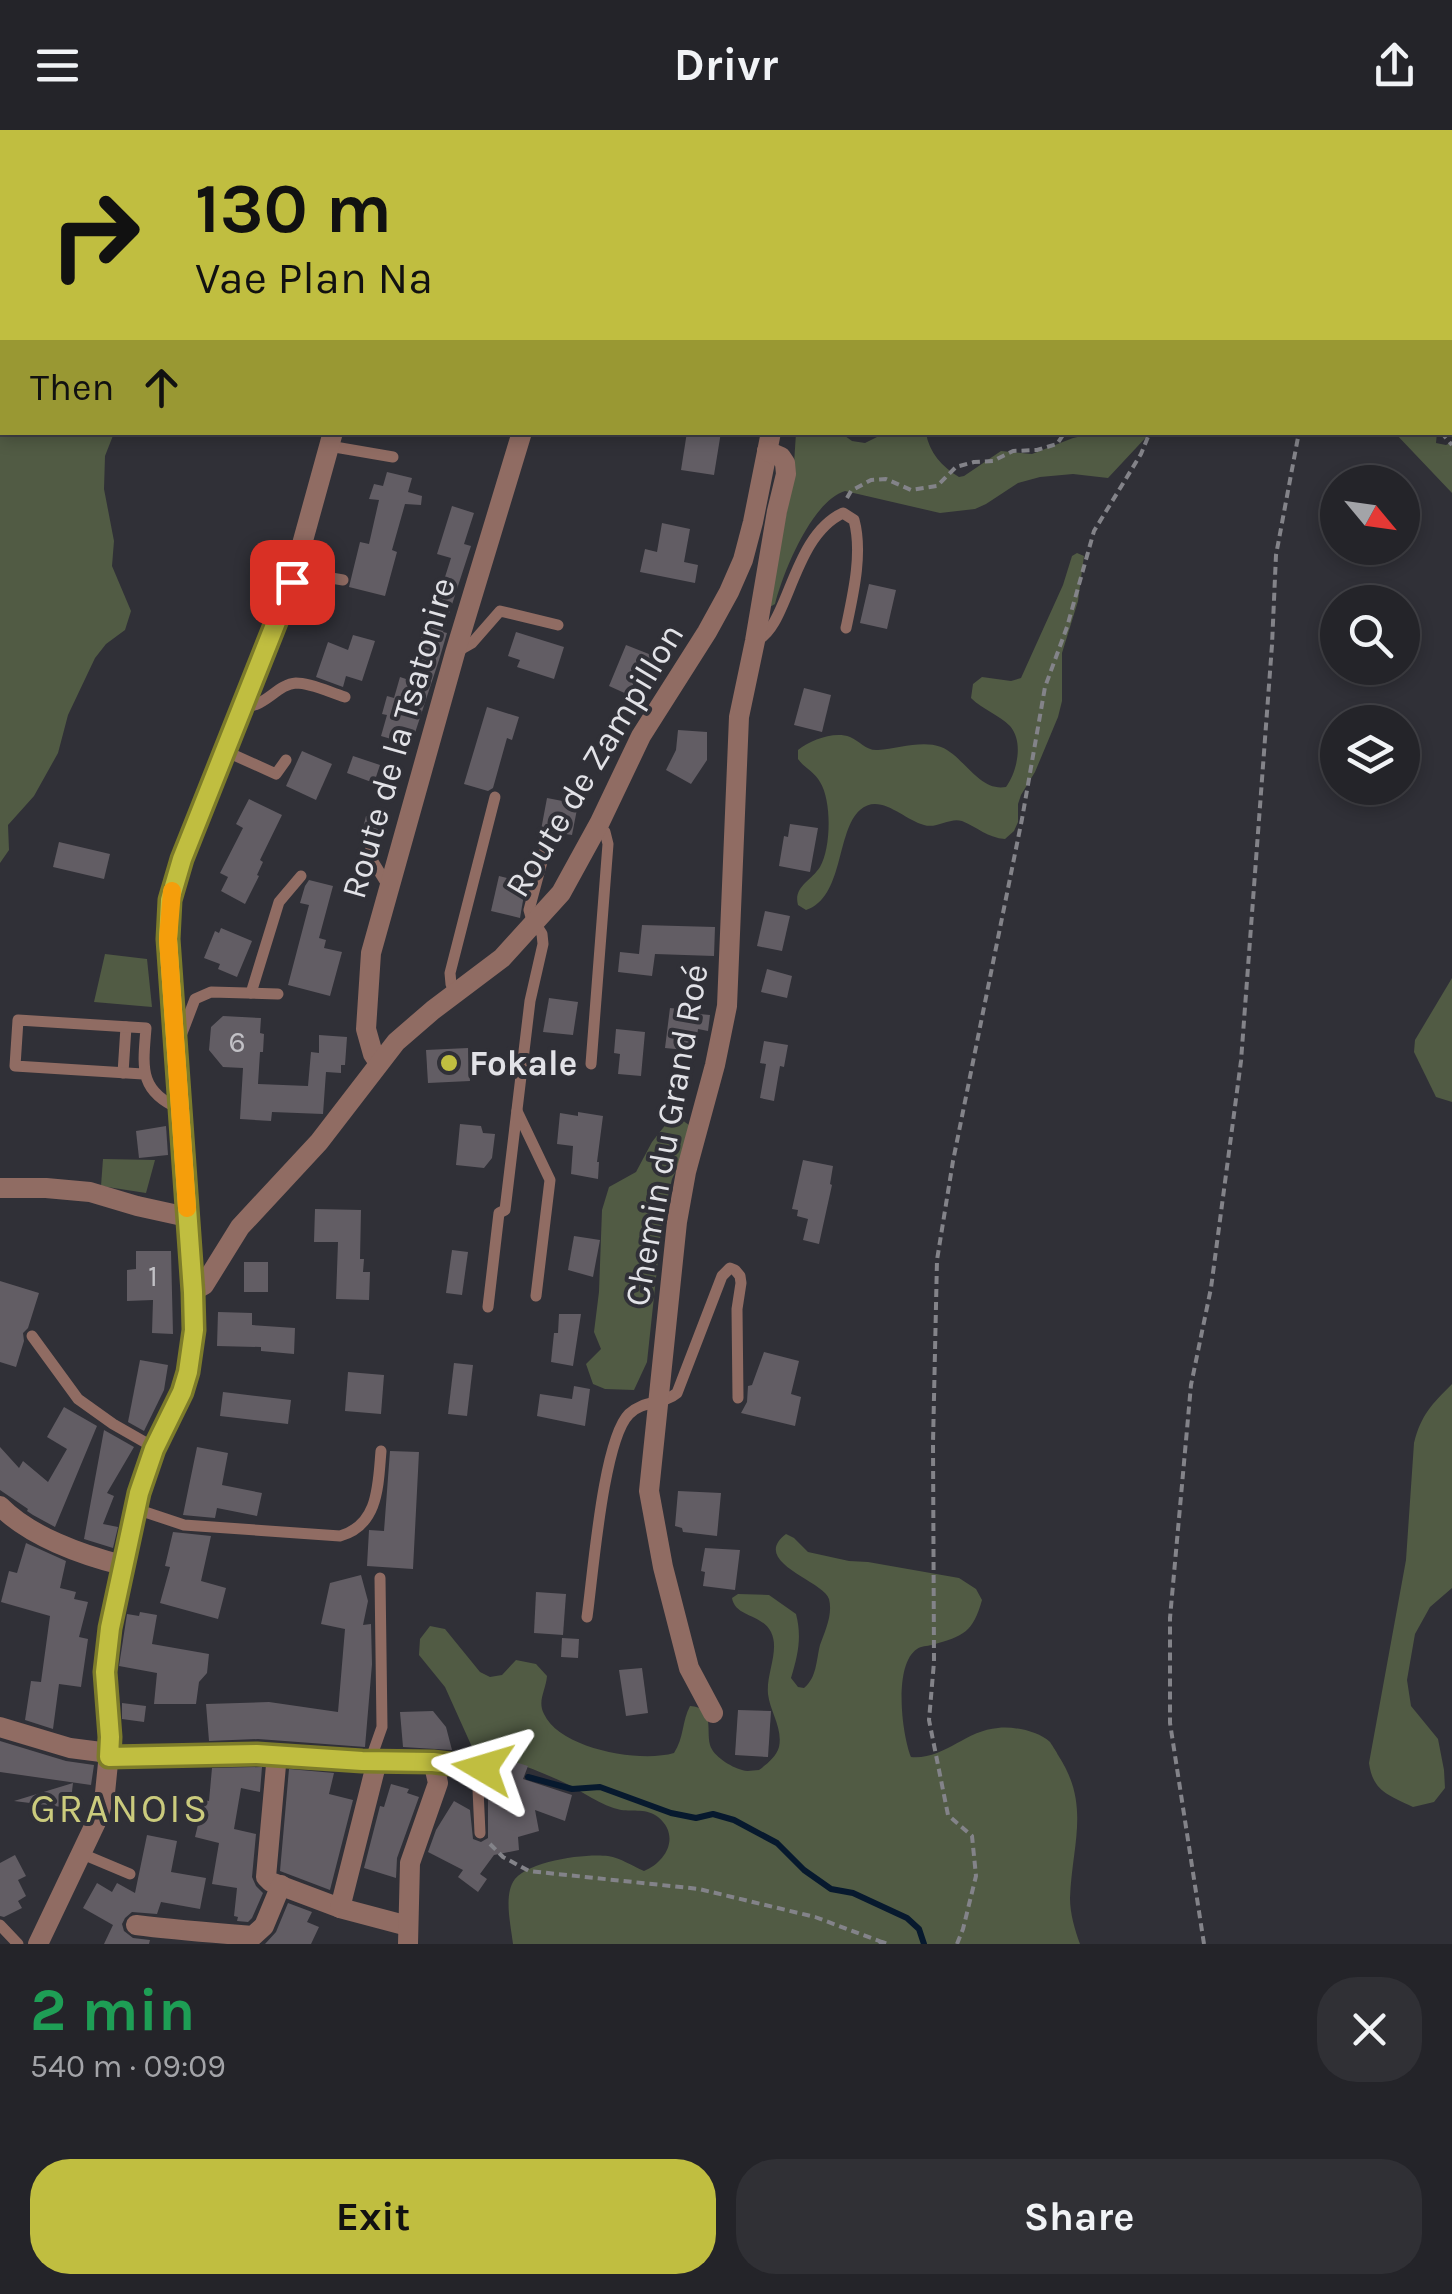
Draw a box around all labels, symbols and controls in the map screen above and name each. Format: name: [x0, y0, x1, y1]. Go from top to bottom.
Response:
icon: menu: [30, 38, 85, 93]
icon: share: [1367, 38, 1422, 93]
text: Drivr: [674, 39, 778, 91]
text: 130 m: [195, 168, 392, 250]
icon: right: [30, 170, 160, 300]
text: Vae Plan Na: [195, 252, 433, 304]
icon: ahead: [134, 360, 189, 415]
text: Then: [30, 365, 114, 410]
north arrow: [1320, 465, 1420, 565]
map controls: [1320, 465, 1420, 805]
pin: [250, 540, 335, 625]
icon: arrive: [265, 555, 320, 610]
street label: Route de la Tsatonire: [333, 573, 464, 903]
button: search: [1320, 585, 1420, 685]
street label: Route de Zampillon: [497, 616, 692, 904]
button: layers: [1320, 705, 1420, 805]
street label: Chemin du Grand Roé: [616, 961, 717, 1309]
house number: 6: [228, 1024, 246, 1060]
place label: Fokale: [469, 1043, 577, 1084]
marker: Fokale: [438, 1052, 460, 1074]
house number: 1: [148, 1258, 158, 1294]
position arrow: [431, 1716, 535, 1820]
district label: GRANOIS: [30, 1785, 210, 1832]
text: 2 min: [30, 1975, 195, 2045]
button: close: [1317, 1977, 1422, 2082]
text: 540 m · 09:09: [30, 2048, 226, 2085]
button: Exit: [30, 2159, 716, 2274]
button: Share: [736, 2159, 1422, 2274]

